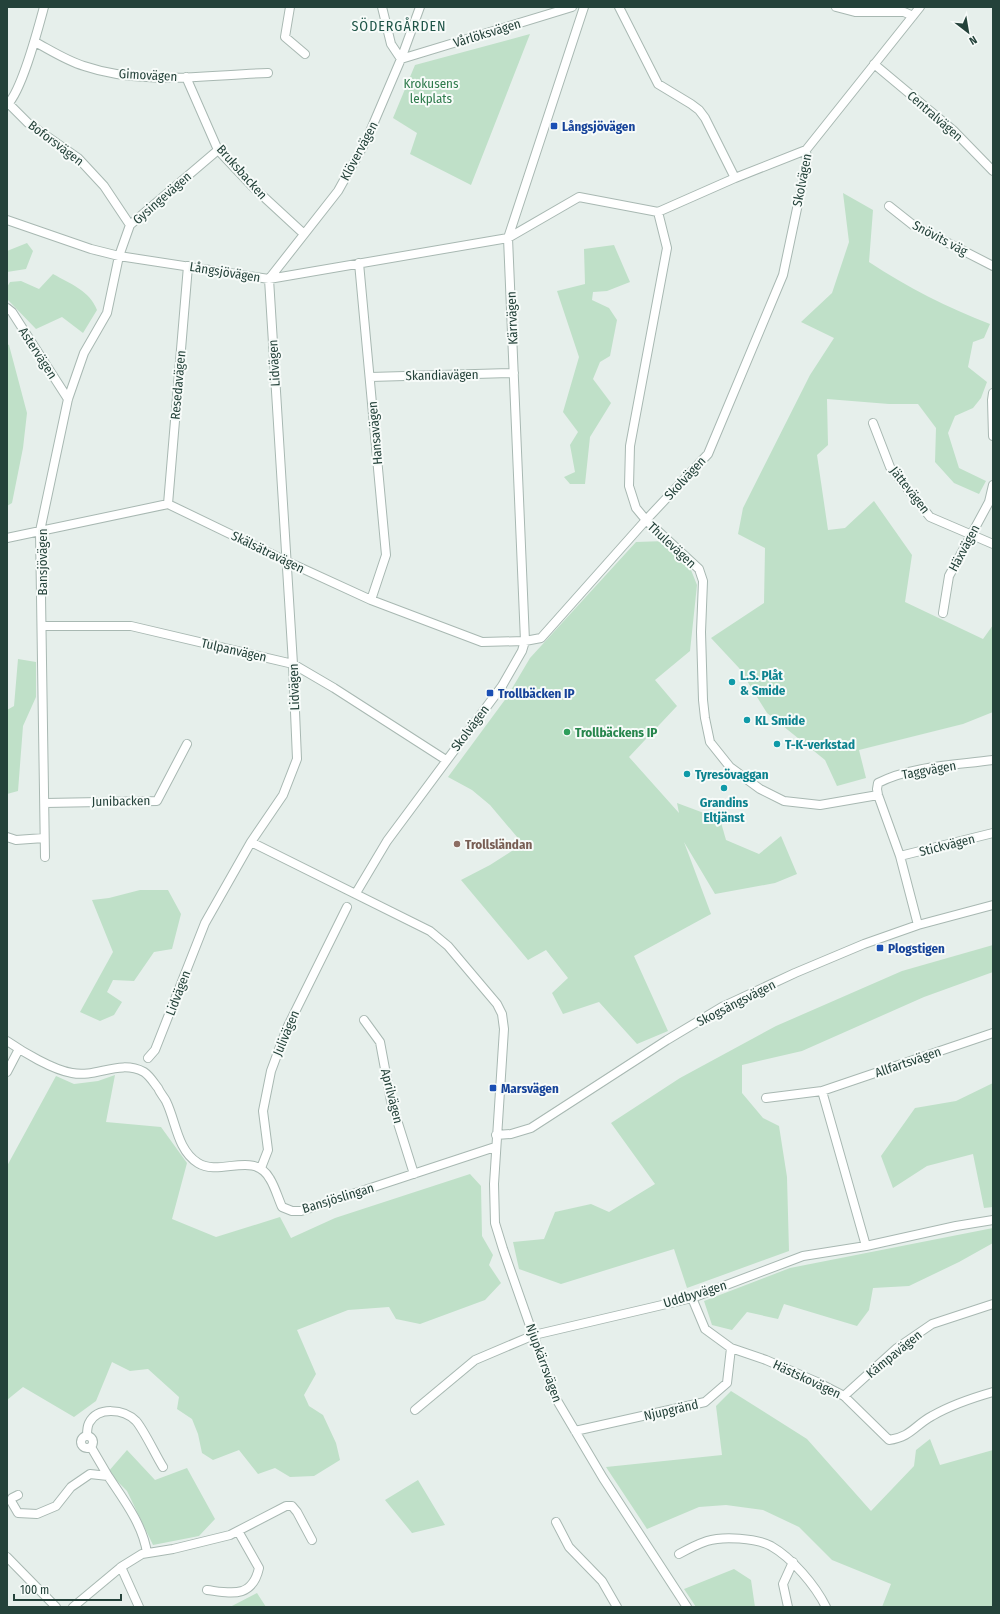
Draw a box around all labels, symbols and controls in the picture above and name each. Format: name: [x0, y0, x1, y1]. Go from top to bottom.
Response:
north arrow: [948, 12, 988, 52]
street label: Vårlöksvägen: [452, 16, 522, 50]
district label: SÖDERGÅRDEN: [351, 17, 447, 35]
text: N: [967, 33, 979, 47]
street label: Gimovägen: [118, 66, 178, 84]
park label: Krokusens lekplats: [403, 76, 459, 106]
street label: Centralvägen: [904, 88, 966, 144]
street label: Boforsvägen: [25, 117, 87, 169]
street label: Klövervägen: [337, 119, 381, 183]
place label: Långsjövägen: [562, 119, 635, 134]
marker: Långsjövägen: [549, 121, 559, 131]
street label: Bruksbacken: [214, 142, 270, 202]
street label: Skolvägen: [790, 152, 814, 208]
street label: Gysingevägen: [130, 169, 194, 227]
street label: Snövits väg: [910, 217, 971, 259]
street label: Långsjövägen: [188, 259, 262, 285]
street label: Kärrvägen: [504, 291, 520, 345]
street label: Astervägen: [16, 324, 60, 382]
street label: Lidvägen: [265, 339, 283, 387]
street label: Resedavägen: [168, 350, 188, 420]
street label: Skandiavägen: [405, 367, 479, 383]
street label: Hansavägen: [365, 401, 385, 465]
street label: Skolvägen: [661, 453, 709, 503]
street label: Jättevägen: [887, 463, 933, 517]
street label: Thulevägen: [645, 519, 699, 571]
street label: Häxvägen: [945, 522, 983, 574]
street label: Skälsätravägen: [229, 528, 307, 576]
street label: Bansjövägen: [35, 529, 50, 595]
street label: Tulpanvägen: [200, 635, 268, 665]
street label: Lidvägen: [286, 663, 302, 711]
place label: L.S. Plåt & Smide: [740, 668, 786, 698]
marker: L.S. Plåt & Smide: [727, 677, 737, 687]
place label: Trollbäcken IP: [498, 686, 575, 701]
marker: Trollbäcken IP: [485, 688, 495, 698]
street label: Skolvägen: [448, 702, 492, 754]
place label: KL Smide: [755, 713, 805, 728]
marker: KL Smide: [742, 715, 752, 725]
place label: Trollbäckens IP: [575, 725, 657, 740]
marker: Trollbäckens IP: [562, 727, 572, 737]
place label: T-K-verkstad: [785, 737, 855, 752]
marker: T-K-verkstad: [772, 739, 782, 749]
street label: Taggvägen: [901, 758, 957, 782]
place label: Tyresövaggan: [695, 767, 769, 782]
marker: Tyresövaggan: [682, 769, 692, 779]
marker: Grandins Eltjänst: [719, 783, 729, 793]
street label: Junibacken: [92, 793, 150, 809]
place label: Grandins Eltjänst: [700, 795, 748, 825]
street label: Stickvägen: [918, 831, 976, 859]
place label: Trollsländan: [465, 837, 532, 852]
marker: Trollsländan: [452, 839, 462, 849]
place label: Plogstigen: [888, 941, 945, 956]
marker: Plogstigen: [875, 943, 885, 953]
street label: Lidvägen: [163, 968, 193, 1018]
street label: Skogsängsvägen: [694, 977, 778, 1029]
street label: Julivägen: [270, 1008, 302, 1058]
street label: Allfartsvägen: [873, 1044, 943, 1080]
street label: Aprilvägen: [378, 1067, 406, 1125]
place label: Marsvägen: [501, 1081, 559, 1096]
marker: Marsvägen: [488, 1083, 498, 1093]
street label: Bansjöslingan: [300, 1180, 376, 1216]
street label: Uddbyvägen: [662, 1277, 728, 1311]
street label: Njupkärrsvägen: [523, 1322, 565, 1404]
street label: Kämpavägen: [863, 1327, 925, 1381]
street label: Hästskovägen: [771, 1357, 843, 1401]
street label: Njupgränd: [642, 1396, 700, 1424]
scale bar: [14, 1576, 121, 1602]
text: 100 m: [20, 1583, 49, 1597]

